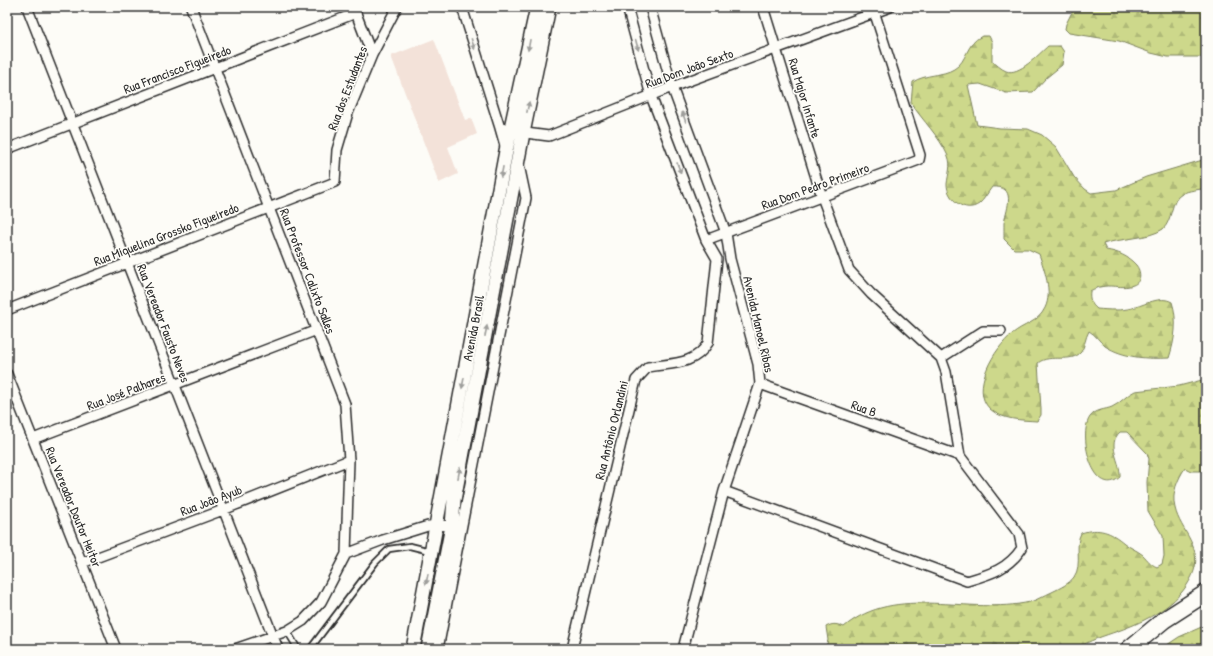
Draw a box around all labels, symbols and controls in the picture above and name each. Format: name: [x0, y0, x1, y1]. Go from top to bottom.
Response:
one-way arrow: [471, 39, 477, 51]
one-way arrow: [526, 39, 532, 51]
one-way arrow: [634, 39, 640, 51]
street label: Rua Francisco Figueiredo: [121, 40, 233, 98]
street label: Rua dos Estudantes: [323, 43, 371, 133]
street label: Rua Dom João Sexto: [642, 44, 736, 92]
street label: Rua Major Infante: [784, 56, 826, 140]
one-way arrow: [526, 101, 532, 113]
one-way arrow: [680, 111, 686, 123]
street label: Rua Dom Pedro Primeiro: [759, 158, 871, 214]
one-way arrow: [676, 162, 682, 174]
one-way arrow: [499, 166, 505, 179]
street label: Rua Miquelina Grossko Figueiredo: [91, 198, 241, 270]
street label: Rua Professor Calixto Salles: [276, 206, 340, 336]
street label: Rua Vereador Fausto Neves: [133, 261, 195, 385]
street label: Avenida Manoel Ribas: [739, 274, 779, 374]
street label: Avenida Brasil: [458, 293, 488, 362]
one-way arrow: [484, 325, 490, 337]
street label: Rua José Palhares: [84, 368, 168, 414]
one-way arrow: [459, 377, 465, 389]
street label: Rua Antônio Orlandini: [590, 379, 632, 481]
street label: Rua B: [849, 395, 880, 421]
street label: Rua Vereador Doutor Heitor: [42, 444, 106, 570]
one-way arrow: [457, 467, 463, 479]
street label: Rua João Ayub: [177, 480, 245, 520]
one-way arrow: [423, 573, 429, 586]

